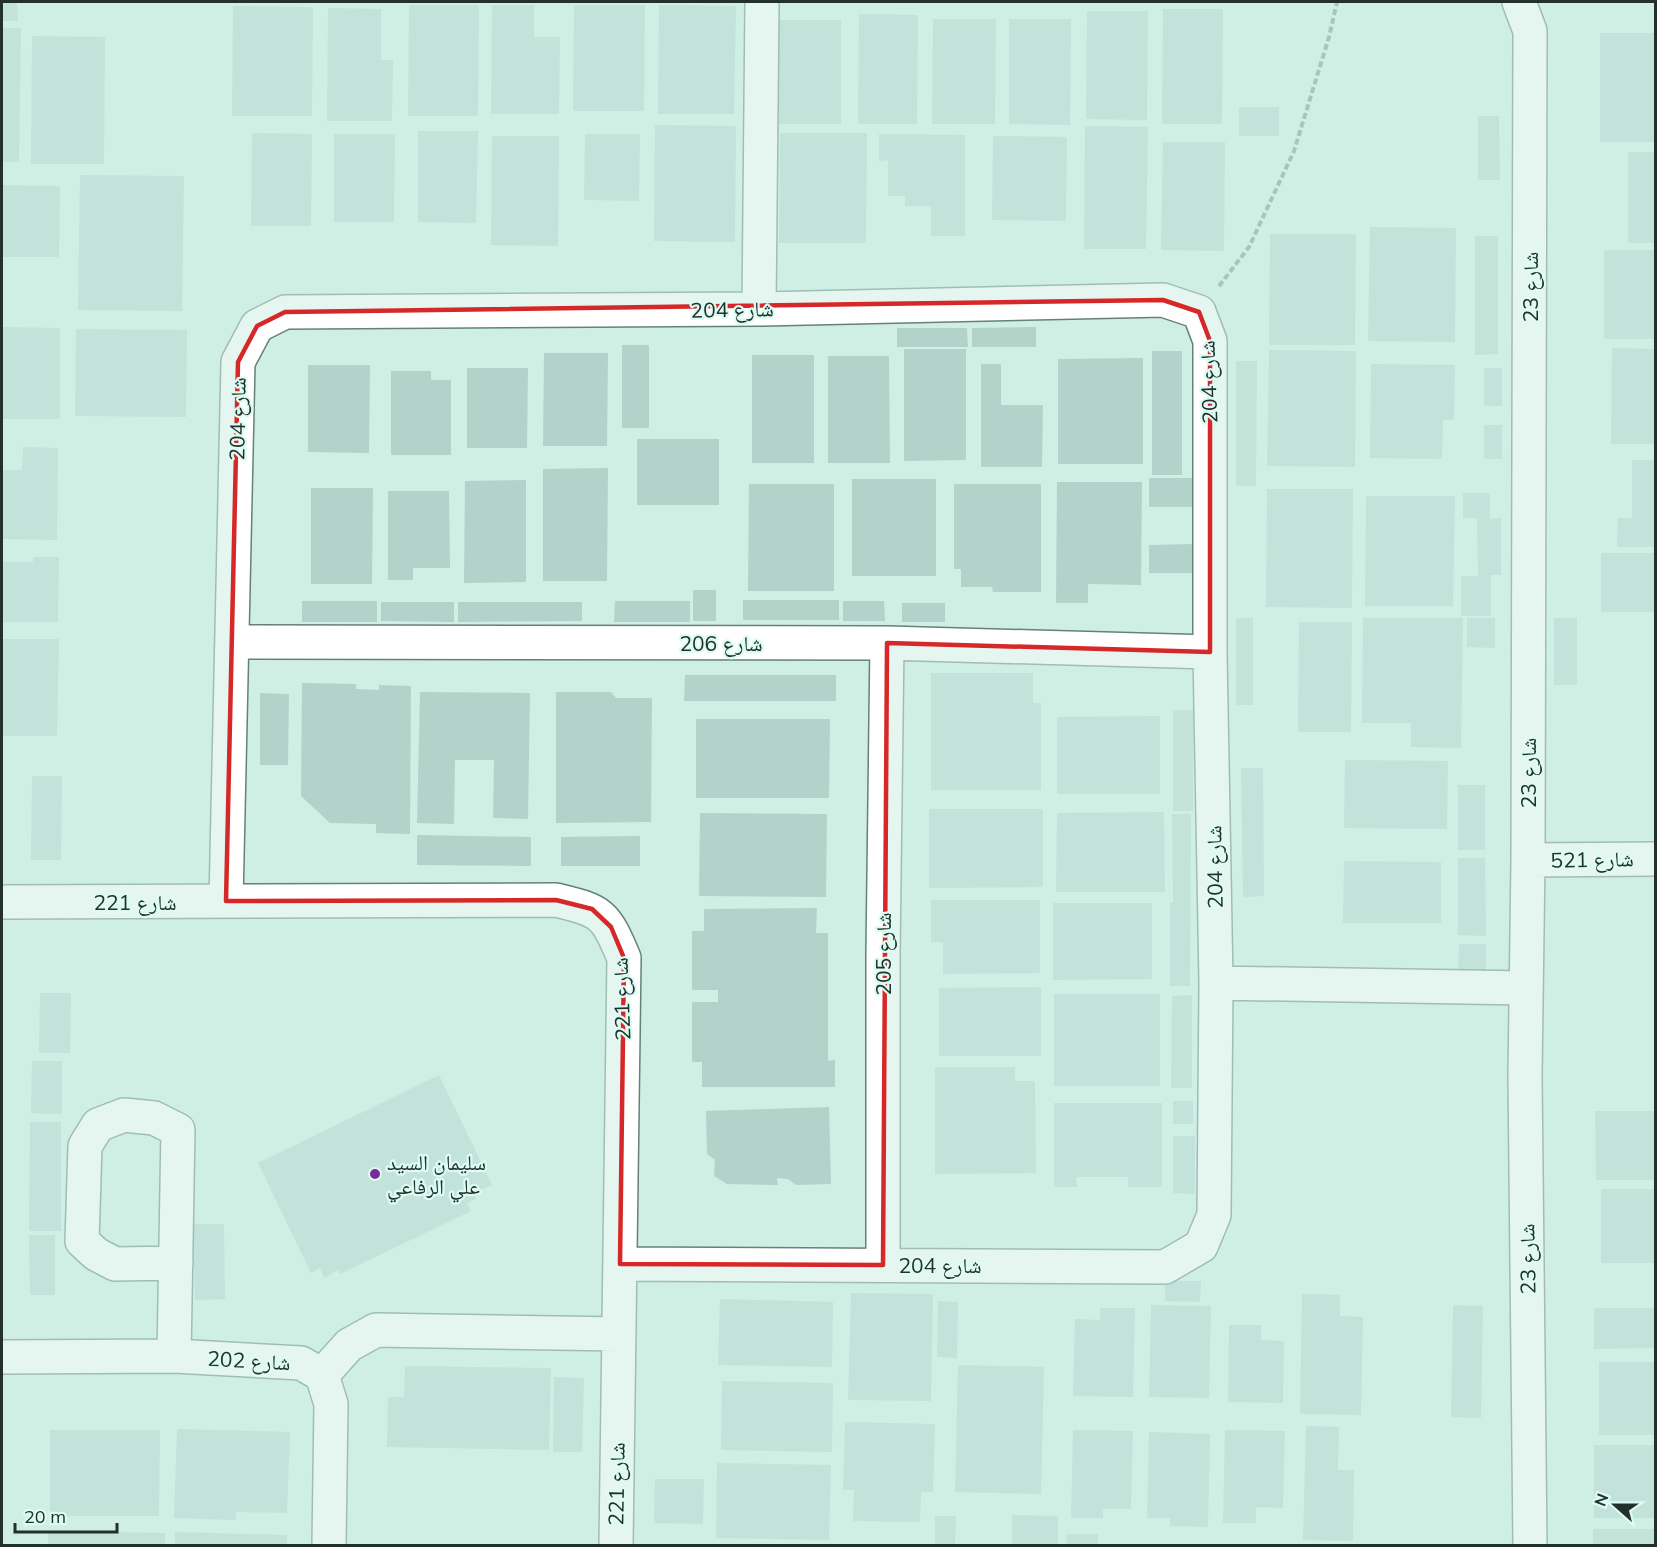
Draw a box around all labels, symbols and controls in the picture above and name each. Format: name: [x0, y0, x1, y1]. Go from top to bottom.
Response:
street label: شارع 23: [1517, 252, 1544, 322]
street label: شارع 204: [690, 295, 774, 324]
street label: شارع 204: [1194, 340, 1223, 424]
street label: شارع 204: [223, 377, 252, 461]
street label: شارع 206: [679, 630, 763, 657]
street label: شارع 23: [1515, 738, 1542, 808]
street label: شارع 204: [1200, 825, 1229, 909]
street label: شارع 521: [1550, 845, 1634, 874]
street label: شارع 221: [93, 889, 177, 916]
street label: شارع 205: [870, 912, 897, 996]
street label: شارع 221: [607, 957, 636, 1041]
place label: سليمان السيد علي الرفاعي: [387, 1149, 486, 1203]
marker: سليمان السيد علي الرفاعي: [368, 1167, 382, 1181]
street label: شارع 23: [1513, 1223, 1542, 1295]
street label: شارع 204: [898, 1252, 982, 1279]
street label: شارع 202: [207, 1345, 291, 1376]
street label: شارع 221: [602, 1442, 631, 1526]
north arrow: [1585, 1475, 1645, 1535]
text: N: [1589, 1490, 1612, 1509]
scale bar: [15, 1496, 117, 1534]
text: 20 m: [24, 1505, 66, 1528]

